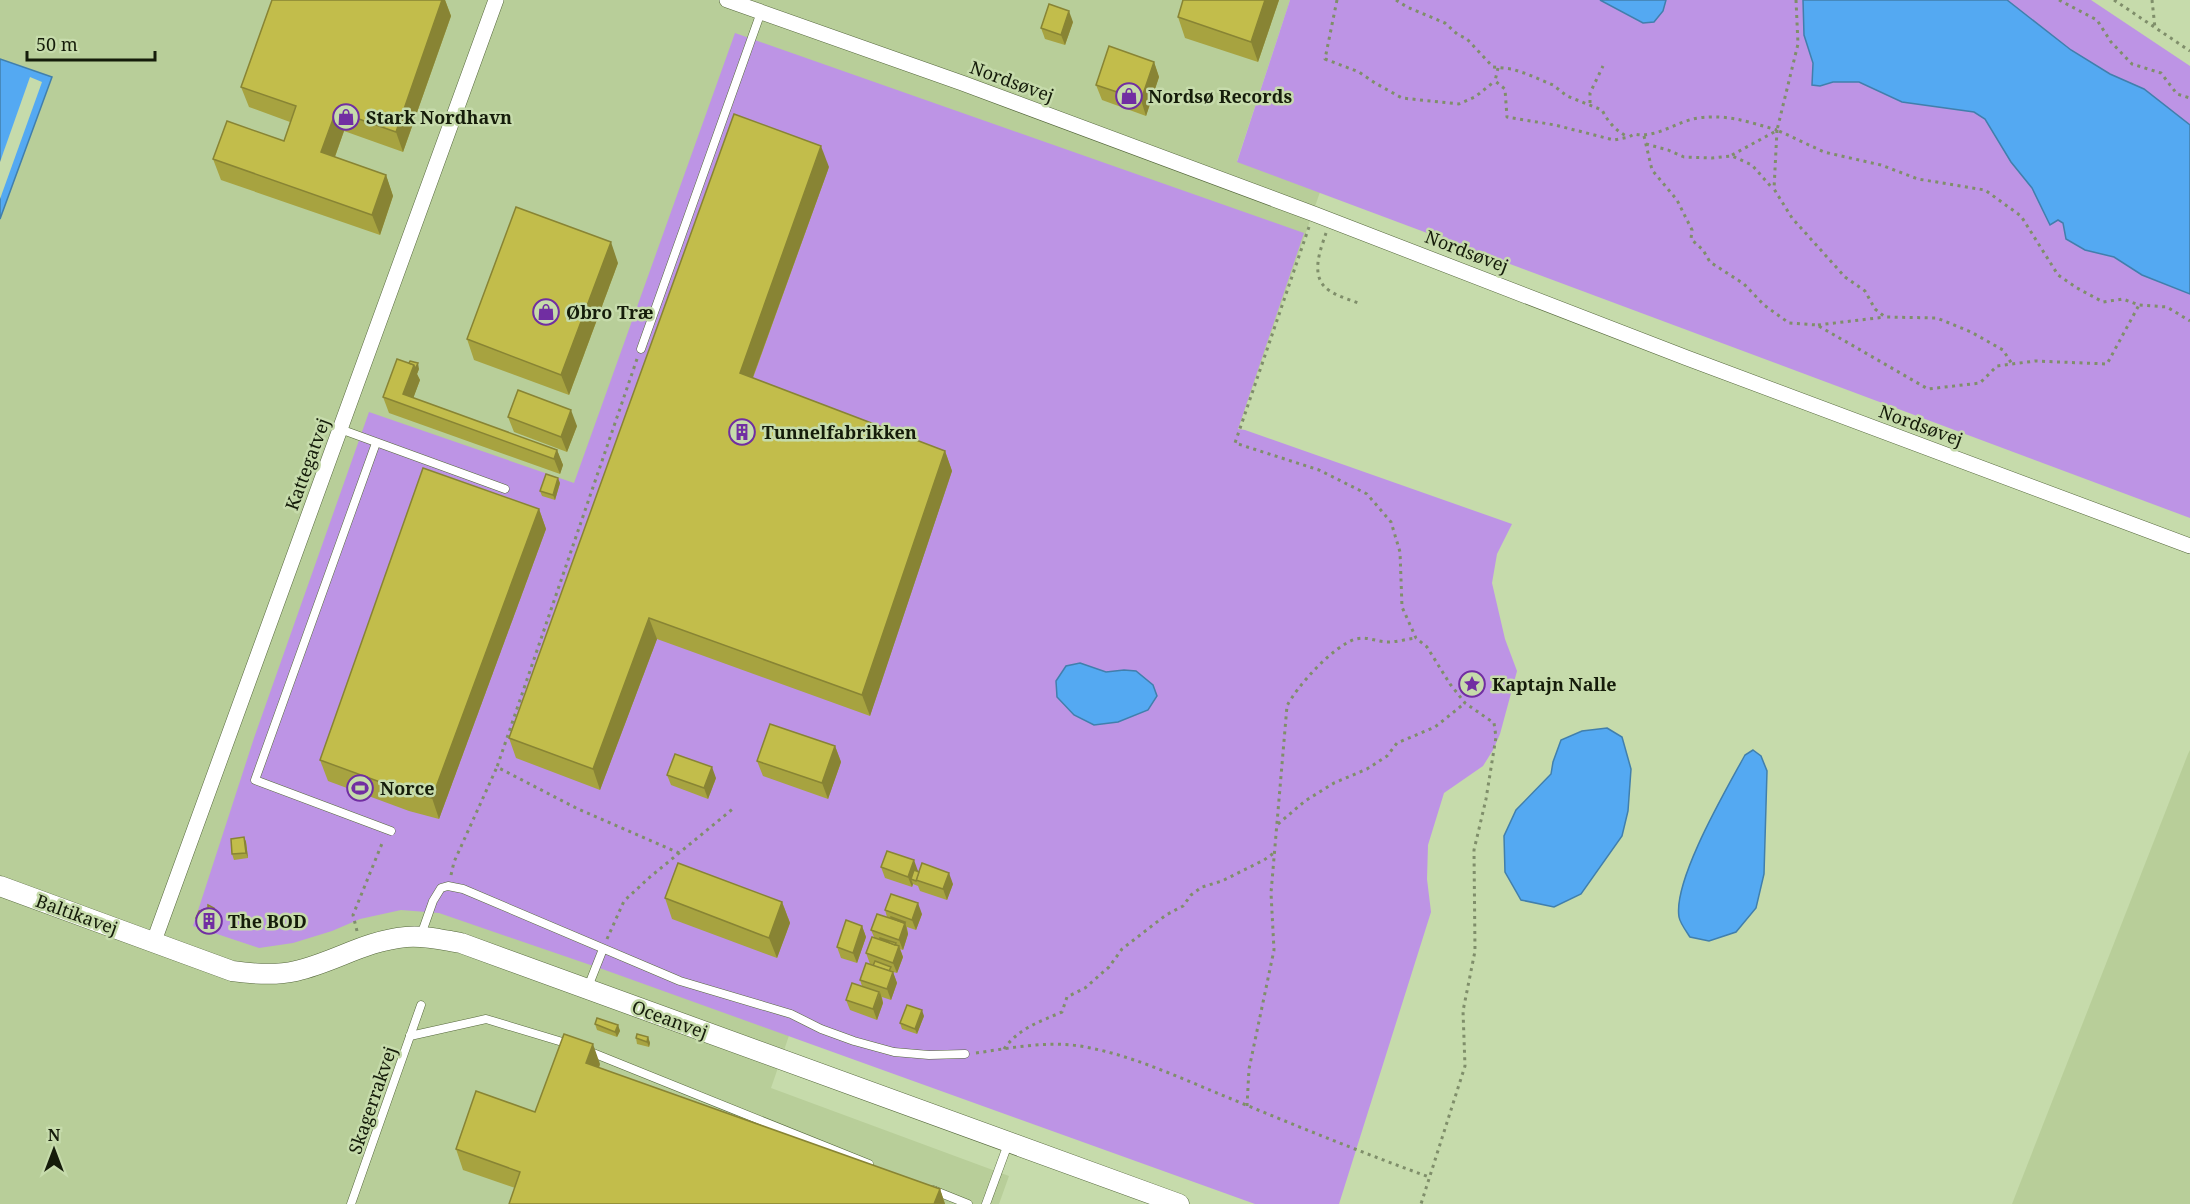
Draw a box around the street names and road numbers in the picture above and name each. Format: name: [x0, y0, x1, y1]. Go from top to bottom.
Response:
street label: Nordsøvej: [967, 55, 1057, 107]
street label: Nordsøvej: [1422, 224, 1512, 278]
street label: Nordsøvej: [1876, 399, 1966, 451]
street label: Kattegatvej: [279, 414, 335, 514]
street label: Baltikavej: [33, 888, 121, 940]
street label: Oceanvej: [629, 994, 711, 1044]
street label: Skagerrakvej: [342, 1043, 402, 1157]

